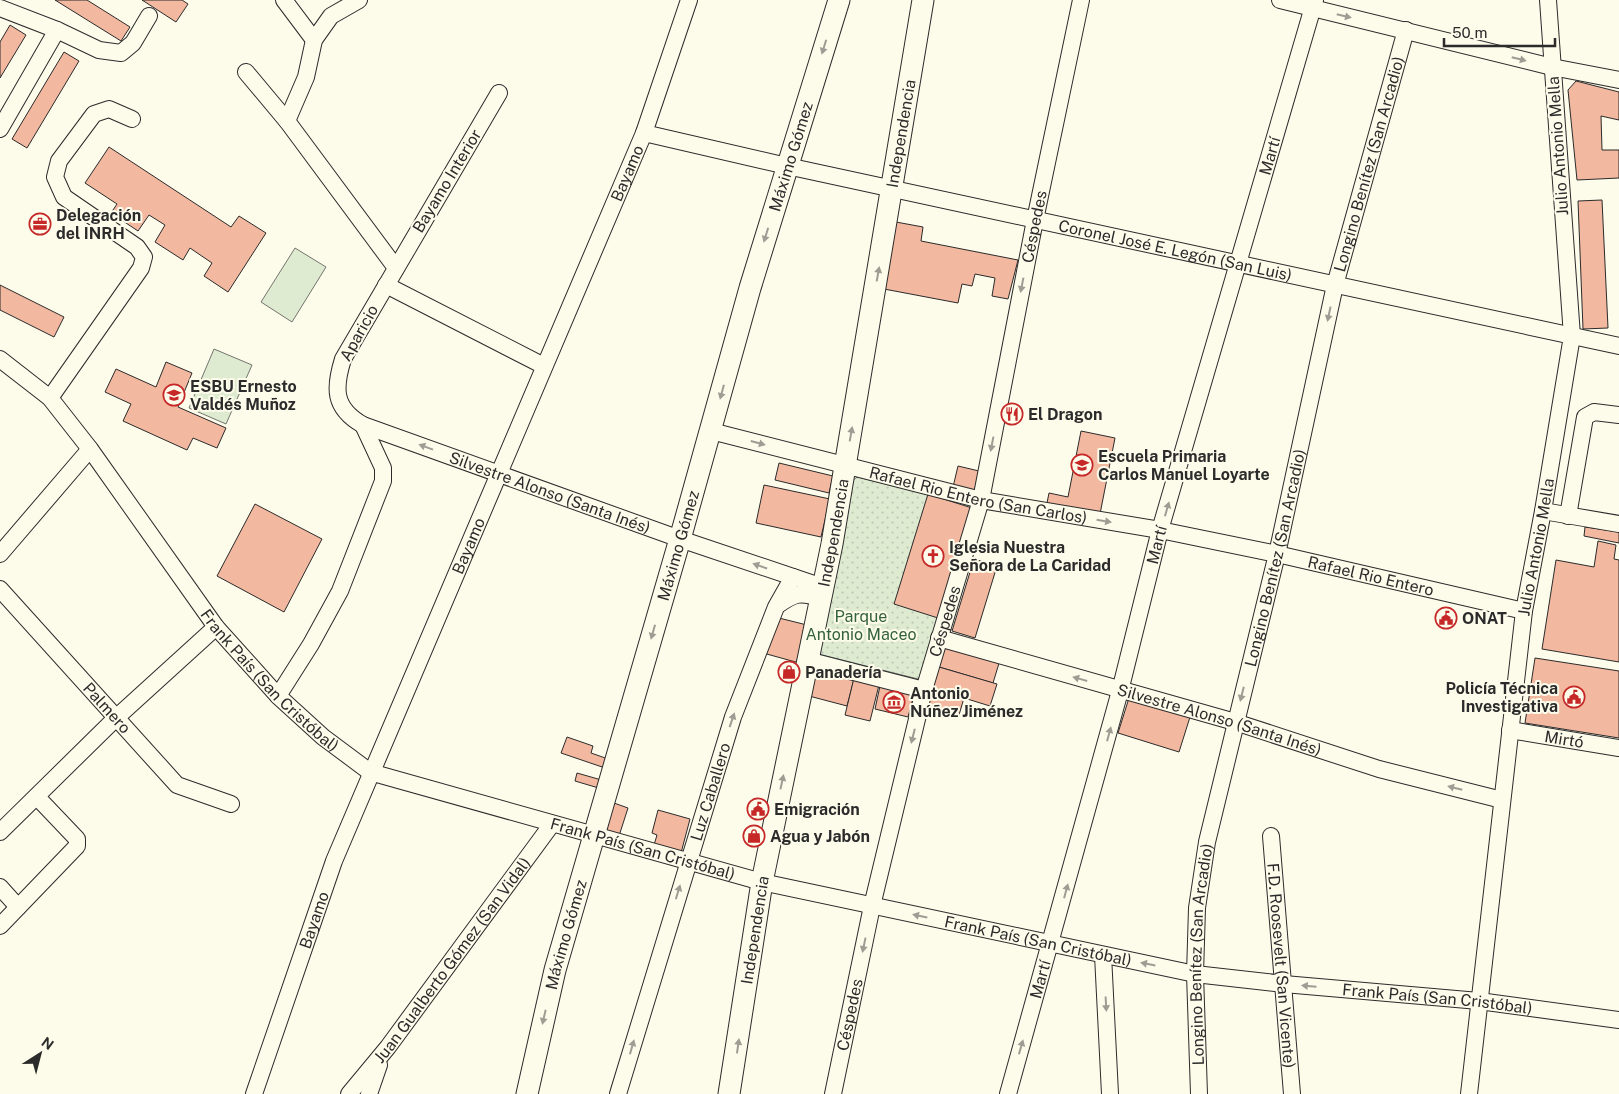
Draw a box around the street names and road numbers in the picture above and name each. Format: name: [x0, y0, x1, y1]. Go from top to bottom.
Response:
street label: Longino Benítez (San Arcadio): [1330, 54, 1408, 274]
street label: Julio Antonio Mella: [1544, 76, 1572, 216]
street label: Independencia: [882, 78, 919, 189]
street label: Máximo Gómez: [765, 99, 817, 214]
street label: Bayamo Interior: [409, 126, 485, 236]
street label: Martí: [1255, 133, 1284, 177]
street label: Bayamo: [607, 142, 647, 204]
street label: Céspedes: [1017, 189, 1050, 264]
street label: Coronel José E. Legón (San Luis): [1057, 216, 1294, 284]
street label: Aparicio: [336, 302, 382, 364]
street label: Silvestre Alonso (Santa Inés): [447, 447, 653, 537]
street label: Longino Benítez (San Arcadio): [1240, 447, 1309, 669]
street label: Rafael Rio Entero (San Carlos): [867, 462, 1089, 527]
street label: Independencia: [814, 477, 852, 589]
street label: Julio Antonio Mella: [1514, 477, 1558, 617]
street label: Máximo Gómez: [653, 488, 703, 603]
street label: Bayamo: [448, 515, 489, 577]
street label: Martí: [1142, 522, 1171, 566]
street label: Rafael Rio Entero: [1306, 552, 1436, 599]
street label: Céspedes: [925, 583, 964, 659]
street label: Frank País (San Cristóbal): [197, 605, 343, 755]
street label: Palmero: [79, 678, 135, 737]
street label: Silvestre Alonso (Santa Inés): [1115, 680, 1324, 759]
street label: Mirtó: [1543, 726, 1585, 752]
street label: Luz Caballero: [686, 740, 734, 843]
street label: Frank País (San Cristóbal): [548, 814, 737, 884]
street label: Longino Benítez (San Arcadio): [1185, 842, 1216, 1066]
street label: Juan Gualberto Gómez (San Vidal): [369, 853, 534, 1067]
street label: F.D. Roosevelt (San Vicente): [1264, 862, 1299, 1069]
street label: Independencia: [737, 874, 773, 986]
street label: Máximo Gómez: [541, 877, 590, 992]
street label: Bayamo: [295, 889, 332, 951]
street label: Frank País (San Cristóbal): [943, 912, 1134, 970]
street label: Martí: [1025, 957, 1055, 1001]
street label: Céspedes: [833, 977, 866, 1053]
street label: Frank País (San Cristóbal): [1342, 980, 1534, 1018]

